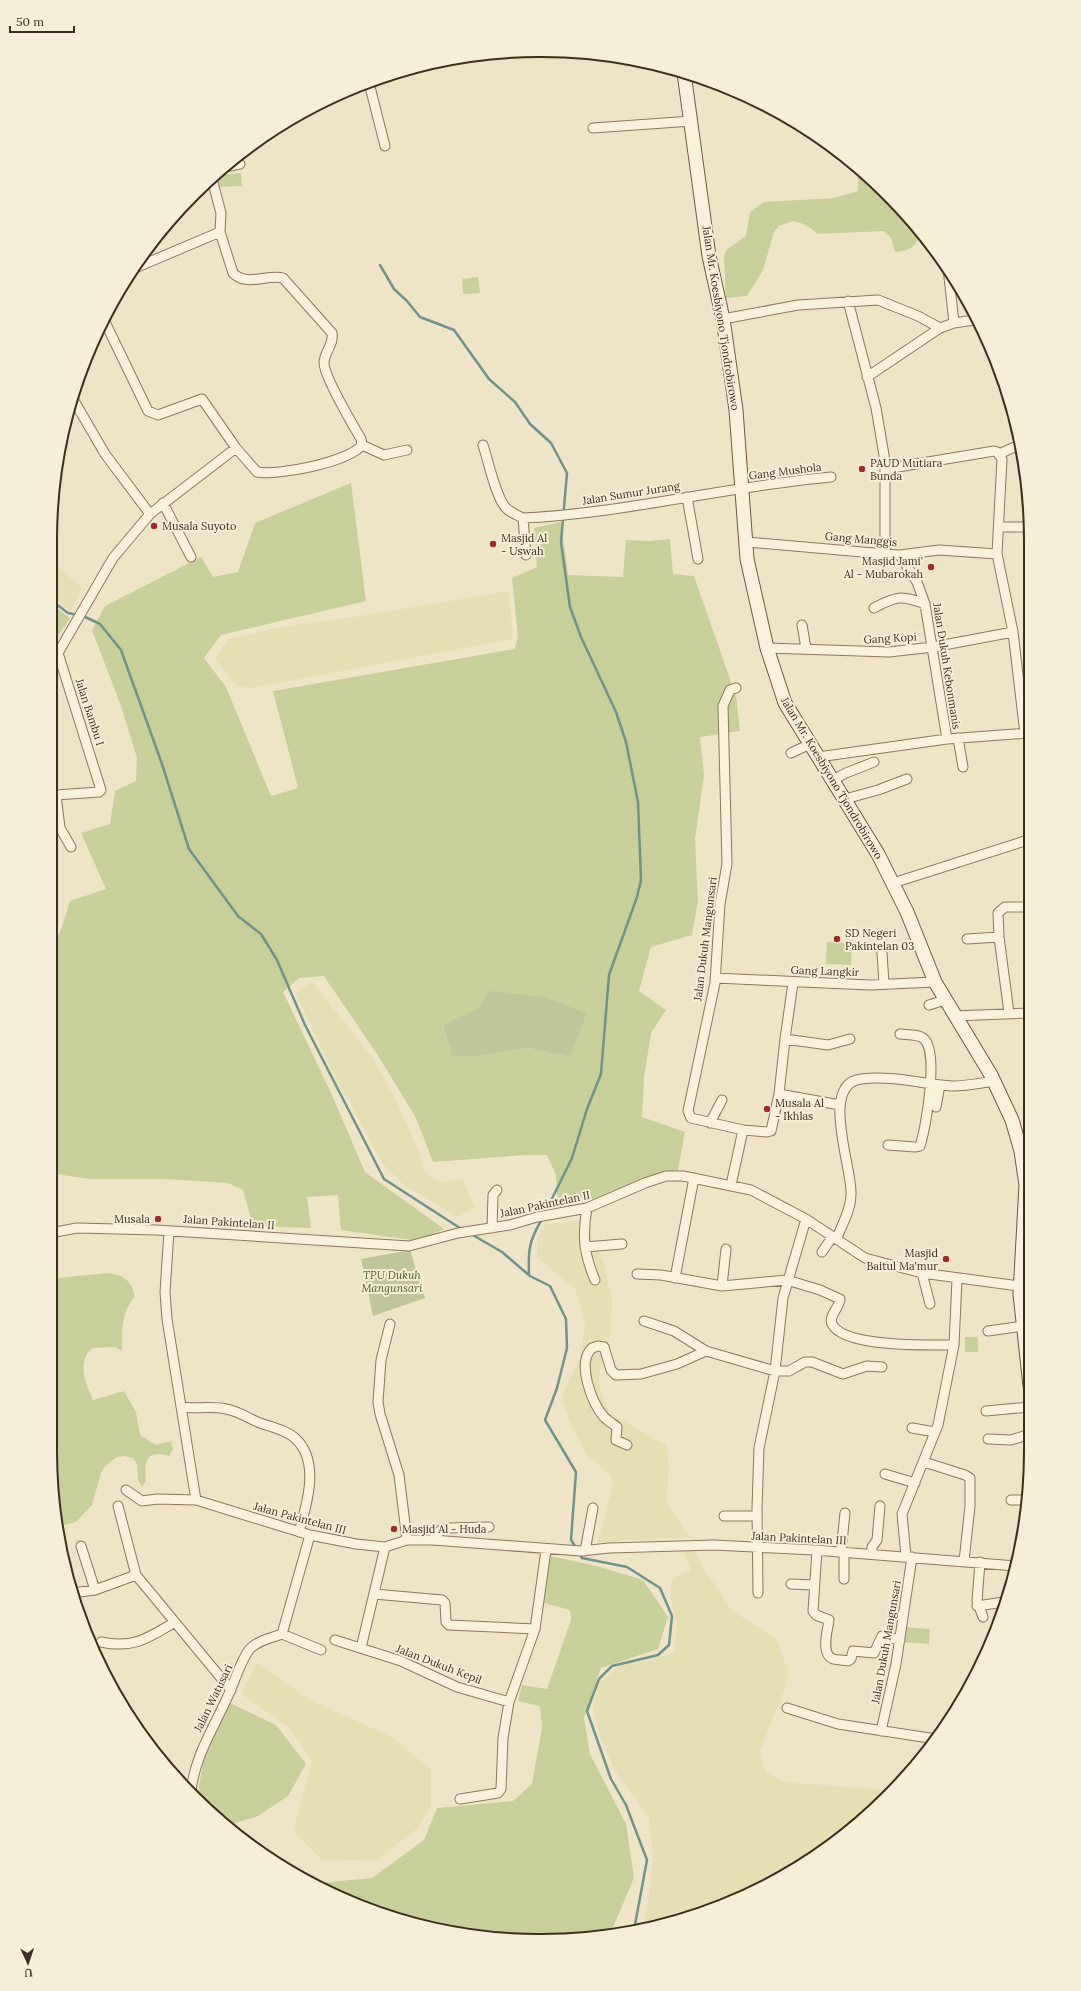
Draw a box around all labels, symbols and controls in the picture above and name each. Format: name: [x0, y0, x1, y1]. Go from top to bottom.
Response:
scale bar: [10, 8, 74, 34]
text: 50 m: [16, 14, 44, 29]
street label: Jalan Mr. Koesbiyono Tjondrobirowo: [699, 224, 743, 411]
place label: PAUD Mutiara Bunda: [870, 456, 943, 483]
street label: Gang Mushola: [748, 460, 822, 482]
marker: PAUD Mutiara Bunda: [857, 464, 867, 474]
street label: Jalan Sumur Jurang: [580, 478, 682, 508]
place label: Musala Suyoto: [162, 519, 237, 533]
marker: Musala Suyoto: [149, 521, 159, 531]
street label: Gang Manggis: [824, 529, 898, 549]
place label: Masjid Al - Uswah: [501, 531, 547, 558]
marker: Masjid Al - Uswah: [488, 539, 498, 549]
place label: Masjid Jami' Al - Mubarokah: [843, 554, 923, 581]
marker: Masjid Jami' Al - Mubarokah: [926, 562, 936, 572]
street label: Jalan Dukuh Kebonmanis: [930, 601, 964, 730]
street label: Gang Kopi: [863, 630, 917, 646]
street label: Jalan Bambu I: [72, 676, 108, 748]
street label: Jalan Mr. Koesbiyono Tjondrobirowo: [777, 694, 886, 862]
street label: Jalan Dukuh Mangunsari: [690, 876, 720, 1003]
place label: SD Negeri Pakintelan 03: [845, 926, 914, 953]
marker: SD Negeri Pakintelan 03: [832, 934, 842, 944]
street label: Gang Langkir: [790, 963, 860, 979]
place label: Musala Al - Ikhlas: [775, 1096, 824, 1123]
marker: Musala Al - Ikhlas: [762, 1104, 772, 1114]
street label: Jalan Pakintelan II: [498, 1188, 592, 1221]
place label: Musala: [114, 1212, 150, 1226]
street label: Jalan Pakintelan II: [182, 1212, 275, 1232]
marker: Musala: [153, 1214, 163, 1224]
place label: Masjid Baitul Ma'mur: [866, 1246, 938, 1273]
marker: Masjid Baitul Ma'mur: [941, 1254, 951, 1264]
park label: TPU Dukuh Mangunsari: [361, 1268, 423, 1295]
street label: Jalan Pakintelan III: [251, 1499, 348, 1537]
place label: Masjid Al - Huda: [402, 1522, 487, 1536]
marker: Masjid Al - Huda: [389, 1524, 399, 1534]
street label: Jalan Pakintelan III: [750, 1528, 847, 1547]
street label: Jalan Dukuh Mangunsari: [868, 1579, 904, 1706]
street label: Jalan Dukuh Kepil: [393, 1641, 484, 1687]
street label: Jalan Watusari: [190, 1662, 235, 1735]
north arrow: [8, 1943, 48, 1983]
text: U: [23, 1966, 33, 1980]

